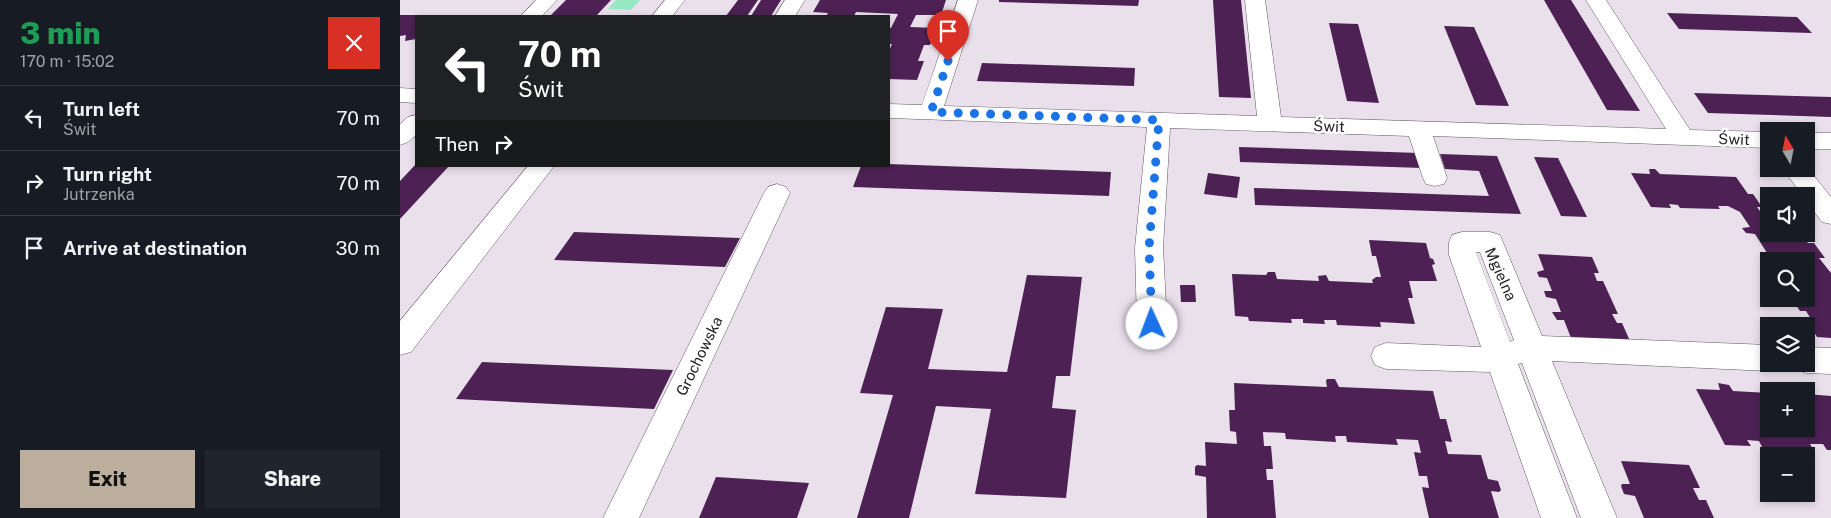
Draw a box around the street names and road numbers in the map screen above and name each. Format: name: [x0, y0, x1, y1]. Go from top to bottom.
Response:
street label: Świt: [1313, 116, 1345, 135]
street label: Świt: [1718, 129, 1750, 148]
street label: Mgielna: [1482, 245, 1520, 303]
street label: Grochowska: [673, 314, 725, 398]

